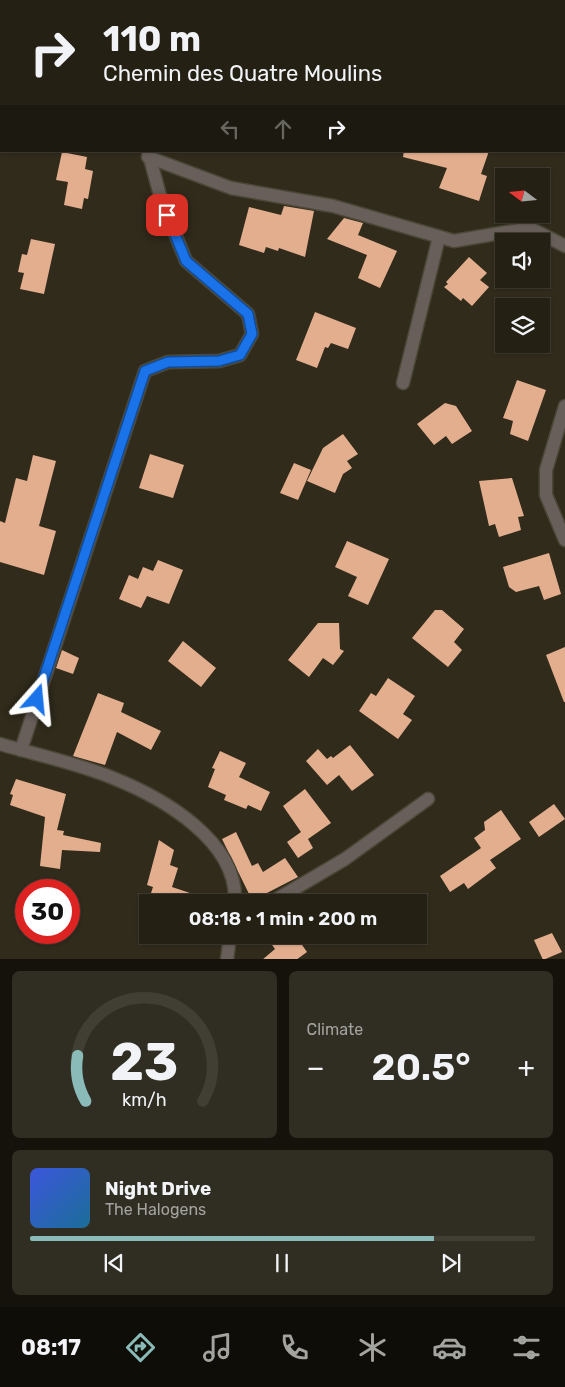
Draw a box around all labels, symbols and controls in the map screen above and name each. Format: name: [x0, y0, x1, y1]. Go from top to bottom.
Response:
text: 110 m: [103, 18, 201, 60]
icon: right: [20, 20, 85, 85]
text: Chemin des Quatre Moulins: [103, 60, 382, 87]
icon: left: [216, 115, 244, 143]
icon: ahead: [269, 115, 297, 143]
icon: right: [322, 115, 350, 143]
north arrow: [495, 168, 550, 222]
map controls: [495, 168, 550, 353]
pin: [146, 194, 188, 236]
icon: arrive: [153, 201, 181, 229]
button: sound: [495, 233, 550, 288]
button: layers: [495, 298, 550, 353]
position arrow: [10, 672, 62, 724]
speed limit sign: 30: [15, 879, 80, 944]
text: 08:18 · 1 min · 200 m: [189, 907, 377, 930]
text: Climate: [307, 1020, 363, 1039]
text: 23: [110, 1031, 178, 1093]
text: 20.5°: [372, 1044, 471, 1090]
text: −: [307, 1051, 325, 1084]
text: +: [518, 1051, 535, 1084]
text: km/h: [122, 1089, 167, 1110]
text: Night Drive: [105, 1177, 211, 1200]
text: The Halogens: [105, 1200, 206, 1219]
icon: previous: [100, 1249, 128, 1277]
icon: pause: [268, 1249, 296, 1277]
icon: next: [437, 1249, 465, 1277]
icon: directions: [123, 1330, 158, 1365]
icon: music: [200, 1330, 235, 1365]
icon: phone: [277, 1330, 312, 1365]
icon: climate: [355, 1330, 390, 1365]
icon: car: [432, 1330, 467, 1365]
icon: filters: [509, 1330, 544, 1365]
text: 08:17: [21, 1334, 81, 1361]

